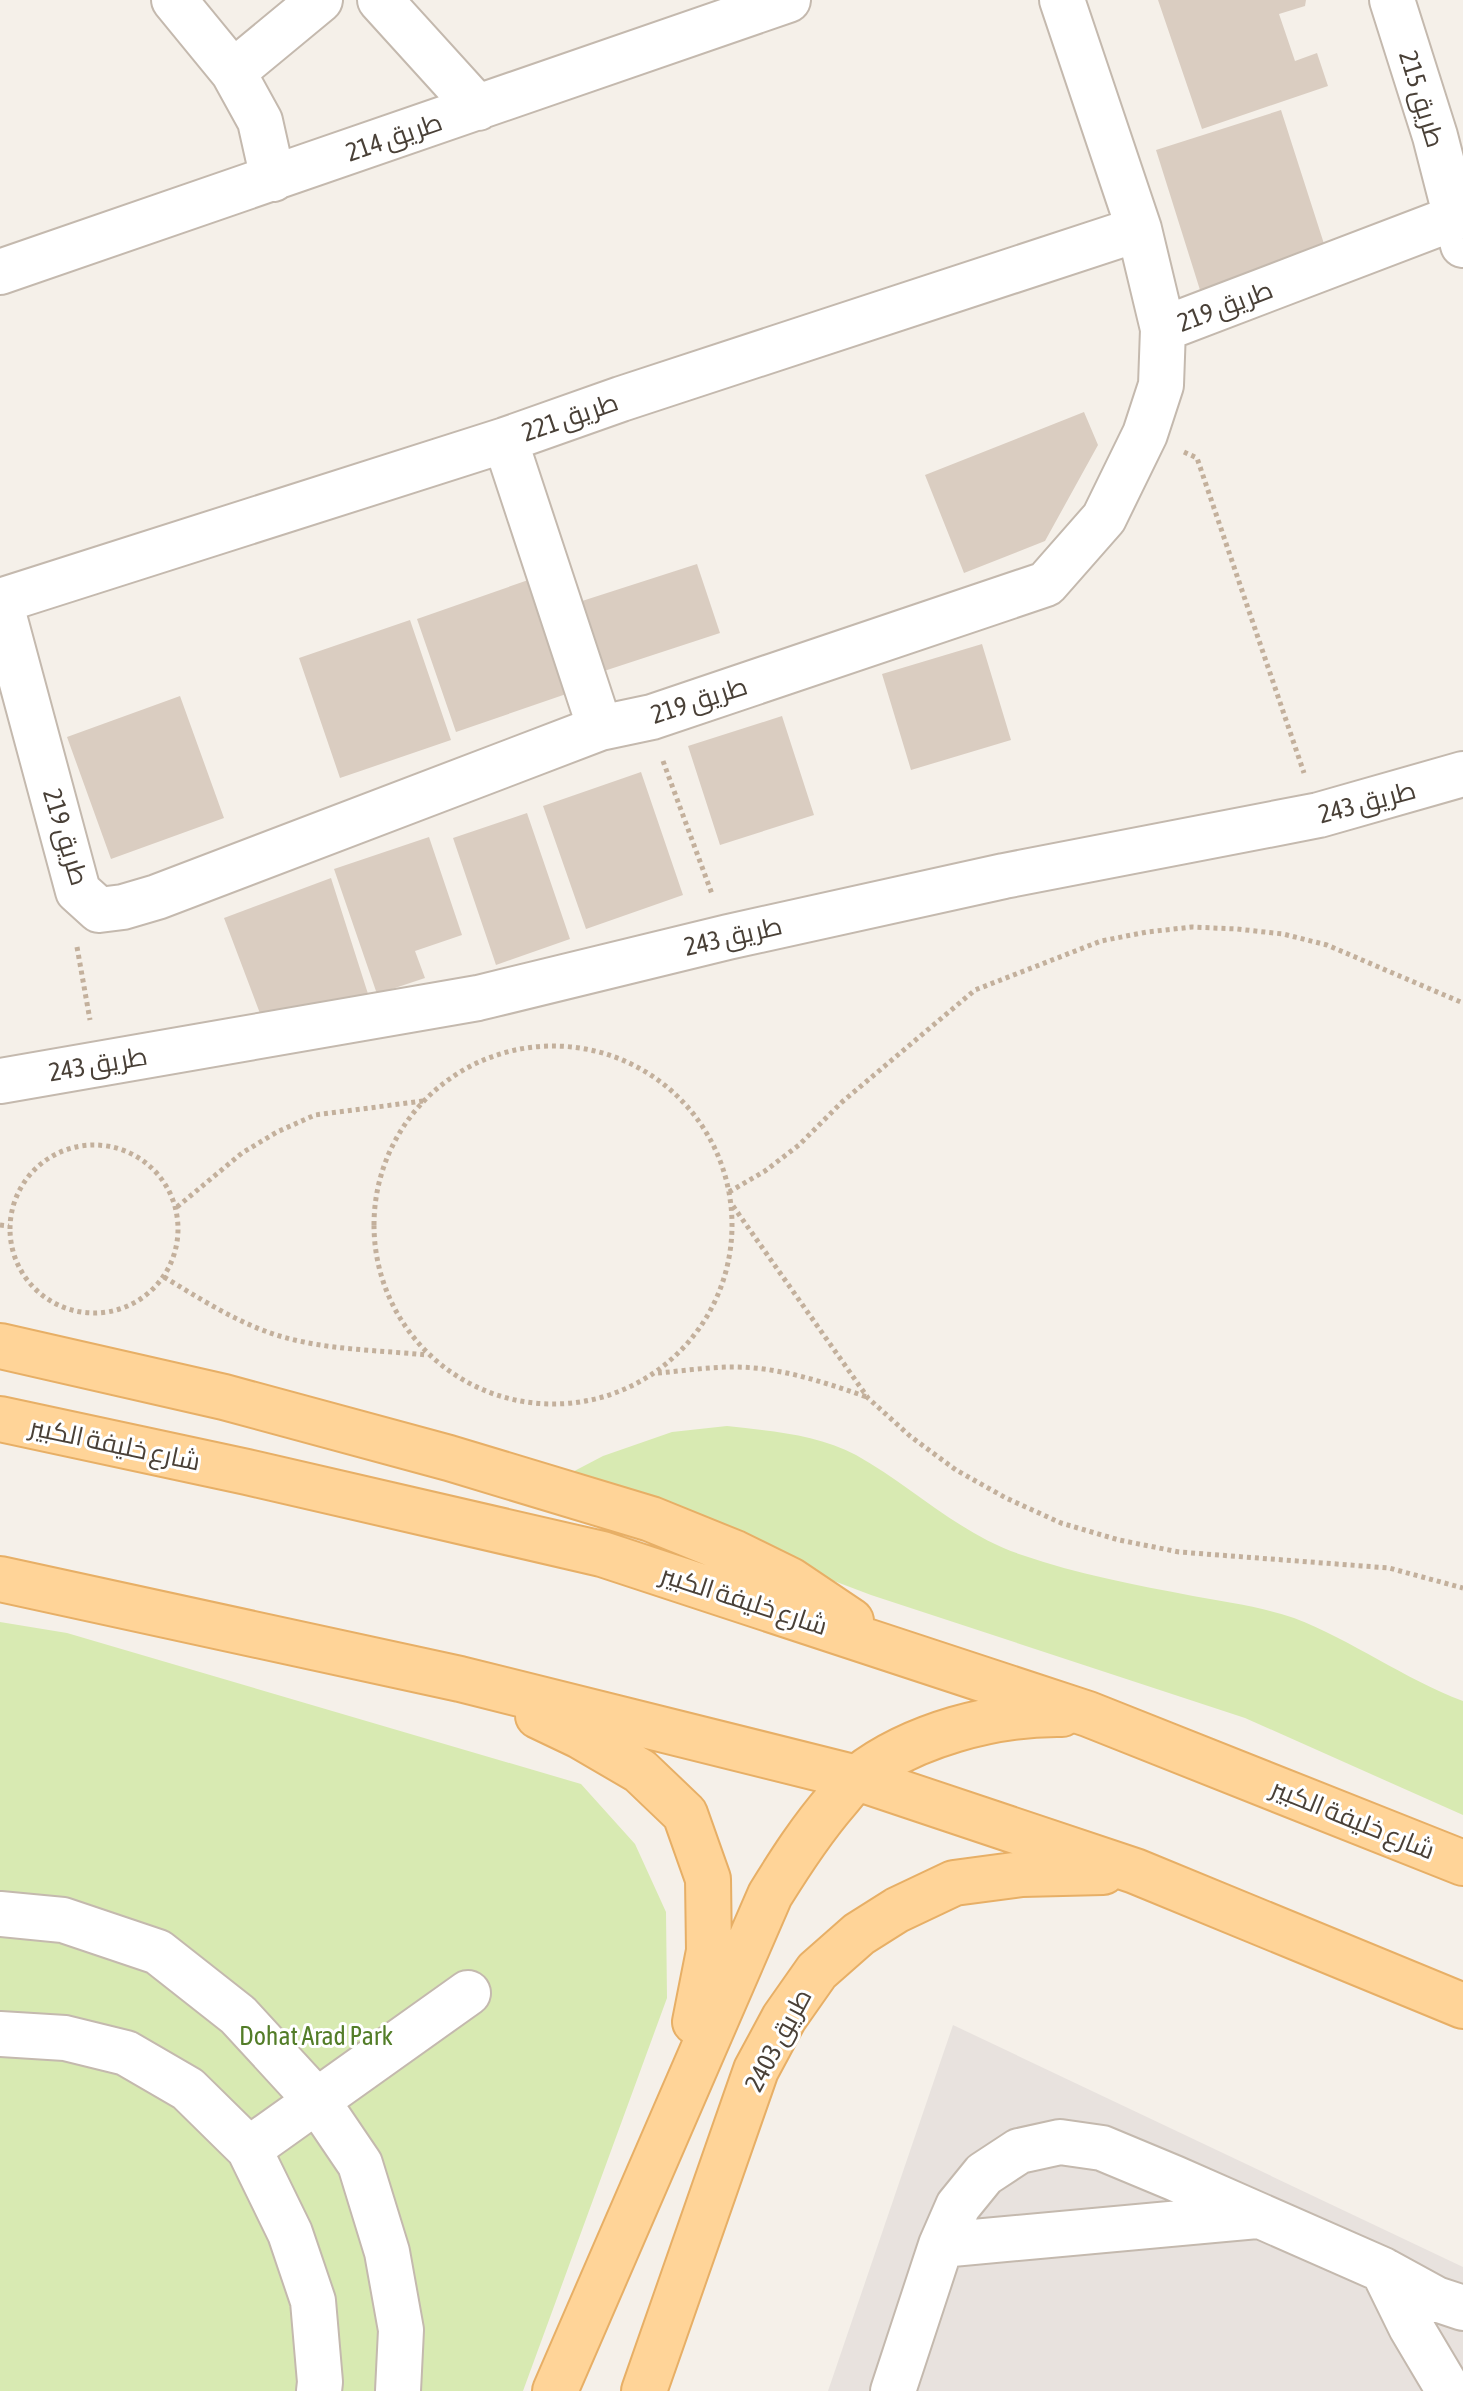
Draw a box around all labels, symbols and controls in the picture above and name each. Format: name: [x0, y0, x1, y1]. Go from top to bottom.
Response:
street label: طريق 215: [1392, 47, 1451, 151]
street label: طريق 214: [342, 107, 446, 168]
street label: طريق 219: [1173, 274, 1277, 339]
street label: طريق 221: [518, 387, 622, 448]
street label: طريق 219: [647, 670, 751, 731]
street label: طريق 243: [1315, 775, 1419, 830]
street label: طريق 219: [36, 785, 95, 889]
street label: طريق 243: [681, 910, 785, 963]
street label: طريق 243: [46, 1041, 150, 1088]
street label: شارع خليفة الكبير: [25, 1411, 203, 1479]
street label: شارع خليفة الكبير: [654, 1558, 831, 1643]
street label: شارع خليفة الكبير: [1264, 1772, 1439, 1867]
street label: طريق 2403: [738, 1984, 818, 2097]
park label: Dohat Arad Park: [239, 2021, 393, 2051]

